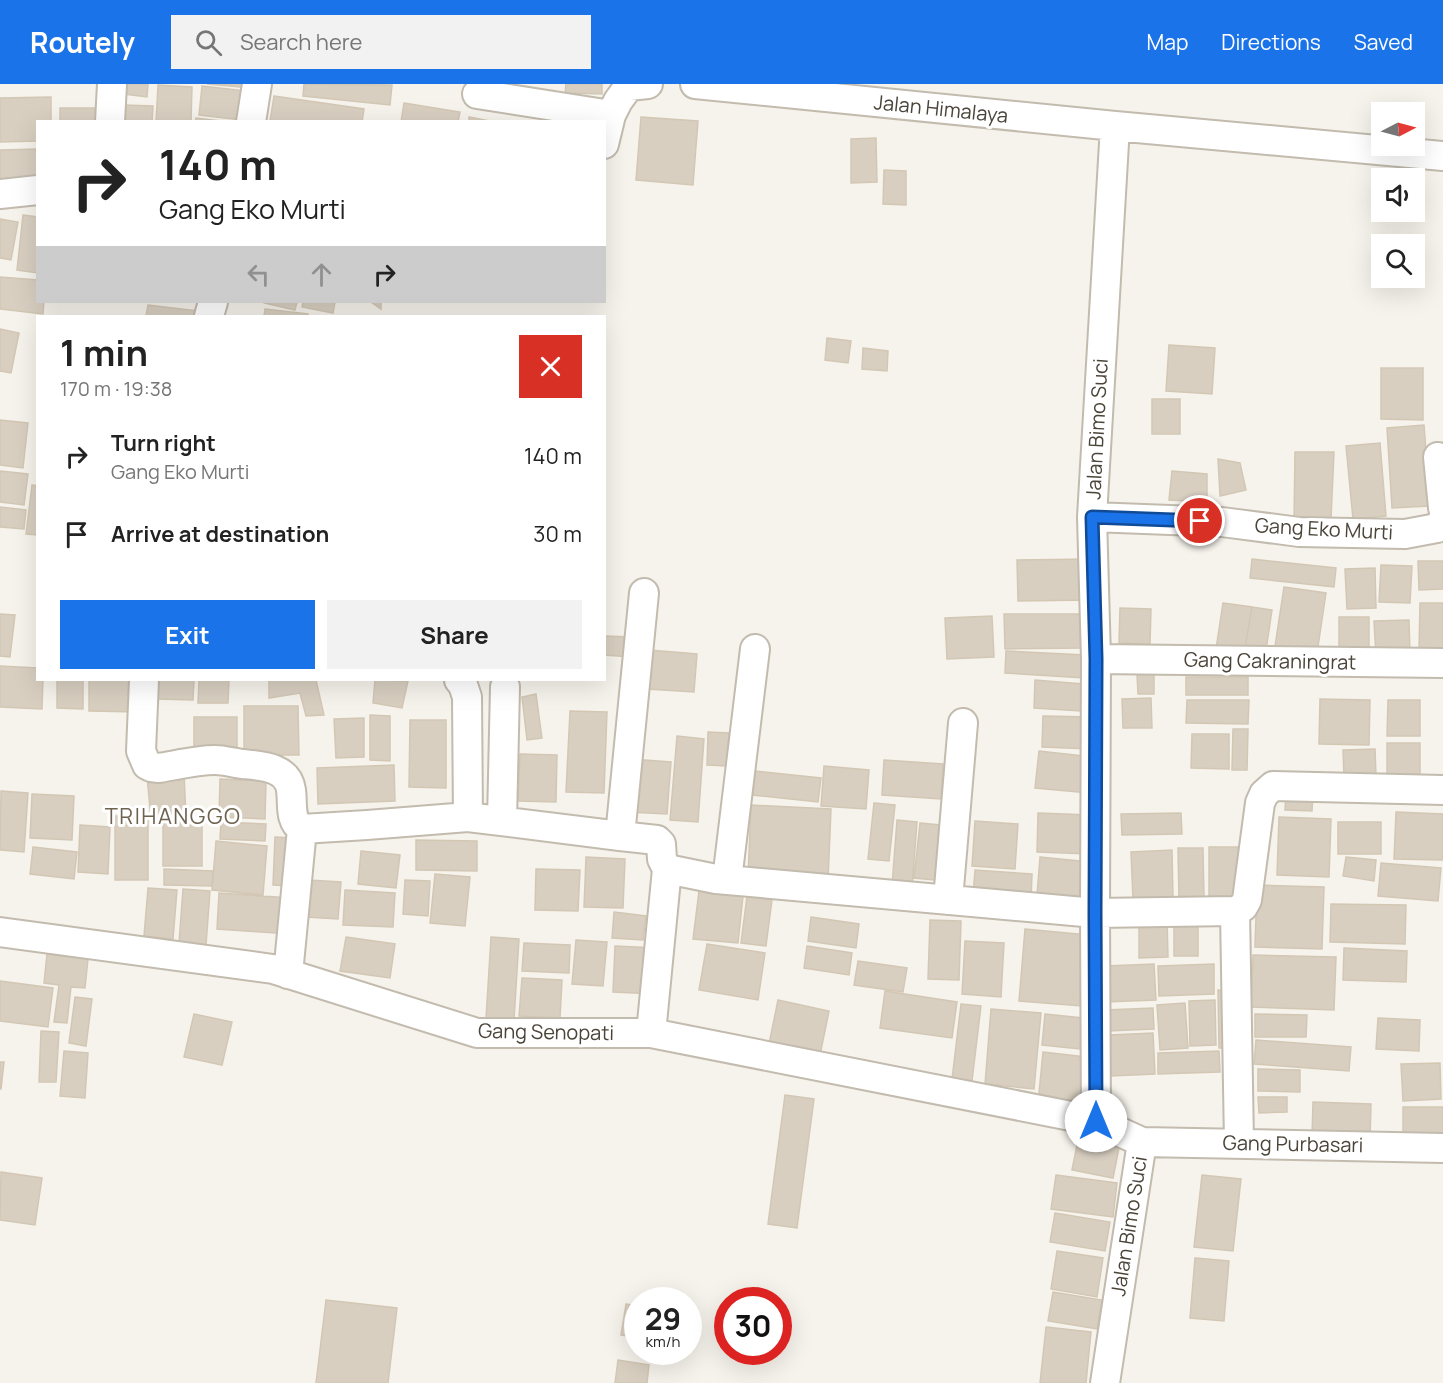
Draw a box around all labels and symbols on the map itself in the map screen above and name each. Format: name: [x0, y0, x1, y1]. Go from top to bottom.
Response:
street label: Jalan Himalaya: [873, 88, 1010, 129]
north arrow: [1371, 102, 1425, 156]
street label: Jalan Bimo Suci: [1079, 358, 1114, 500]
pin: [1174, 495, 1225, 546]
street label: Gang Eko Murti: [1254, 511, 1394, 546]
street label: Gang Cakraningrat: [1184, 645, 1356, 676]
district label: TRIHANGGO: [105, 801, 241, 831]
street label: Gang Senopati: [478, 1017, 614, 1046]
position arrow: [1064, 1089, 1128, 1153]
street label: Gang Purbasari: [1223, 1129, 1364, 1158]
street label: Jalan Bimo Suci: [1104, 1154, 1153, 1298]
speed limit sign: 30: [714, 1287, 792, 1365]

